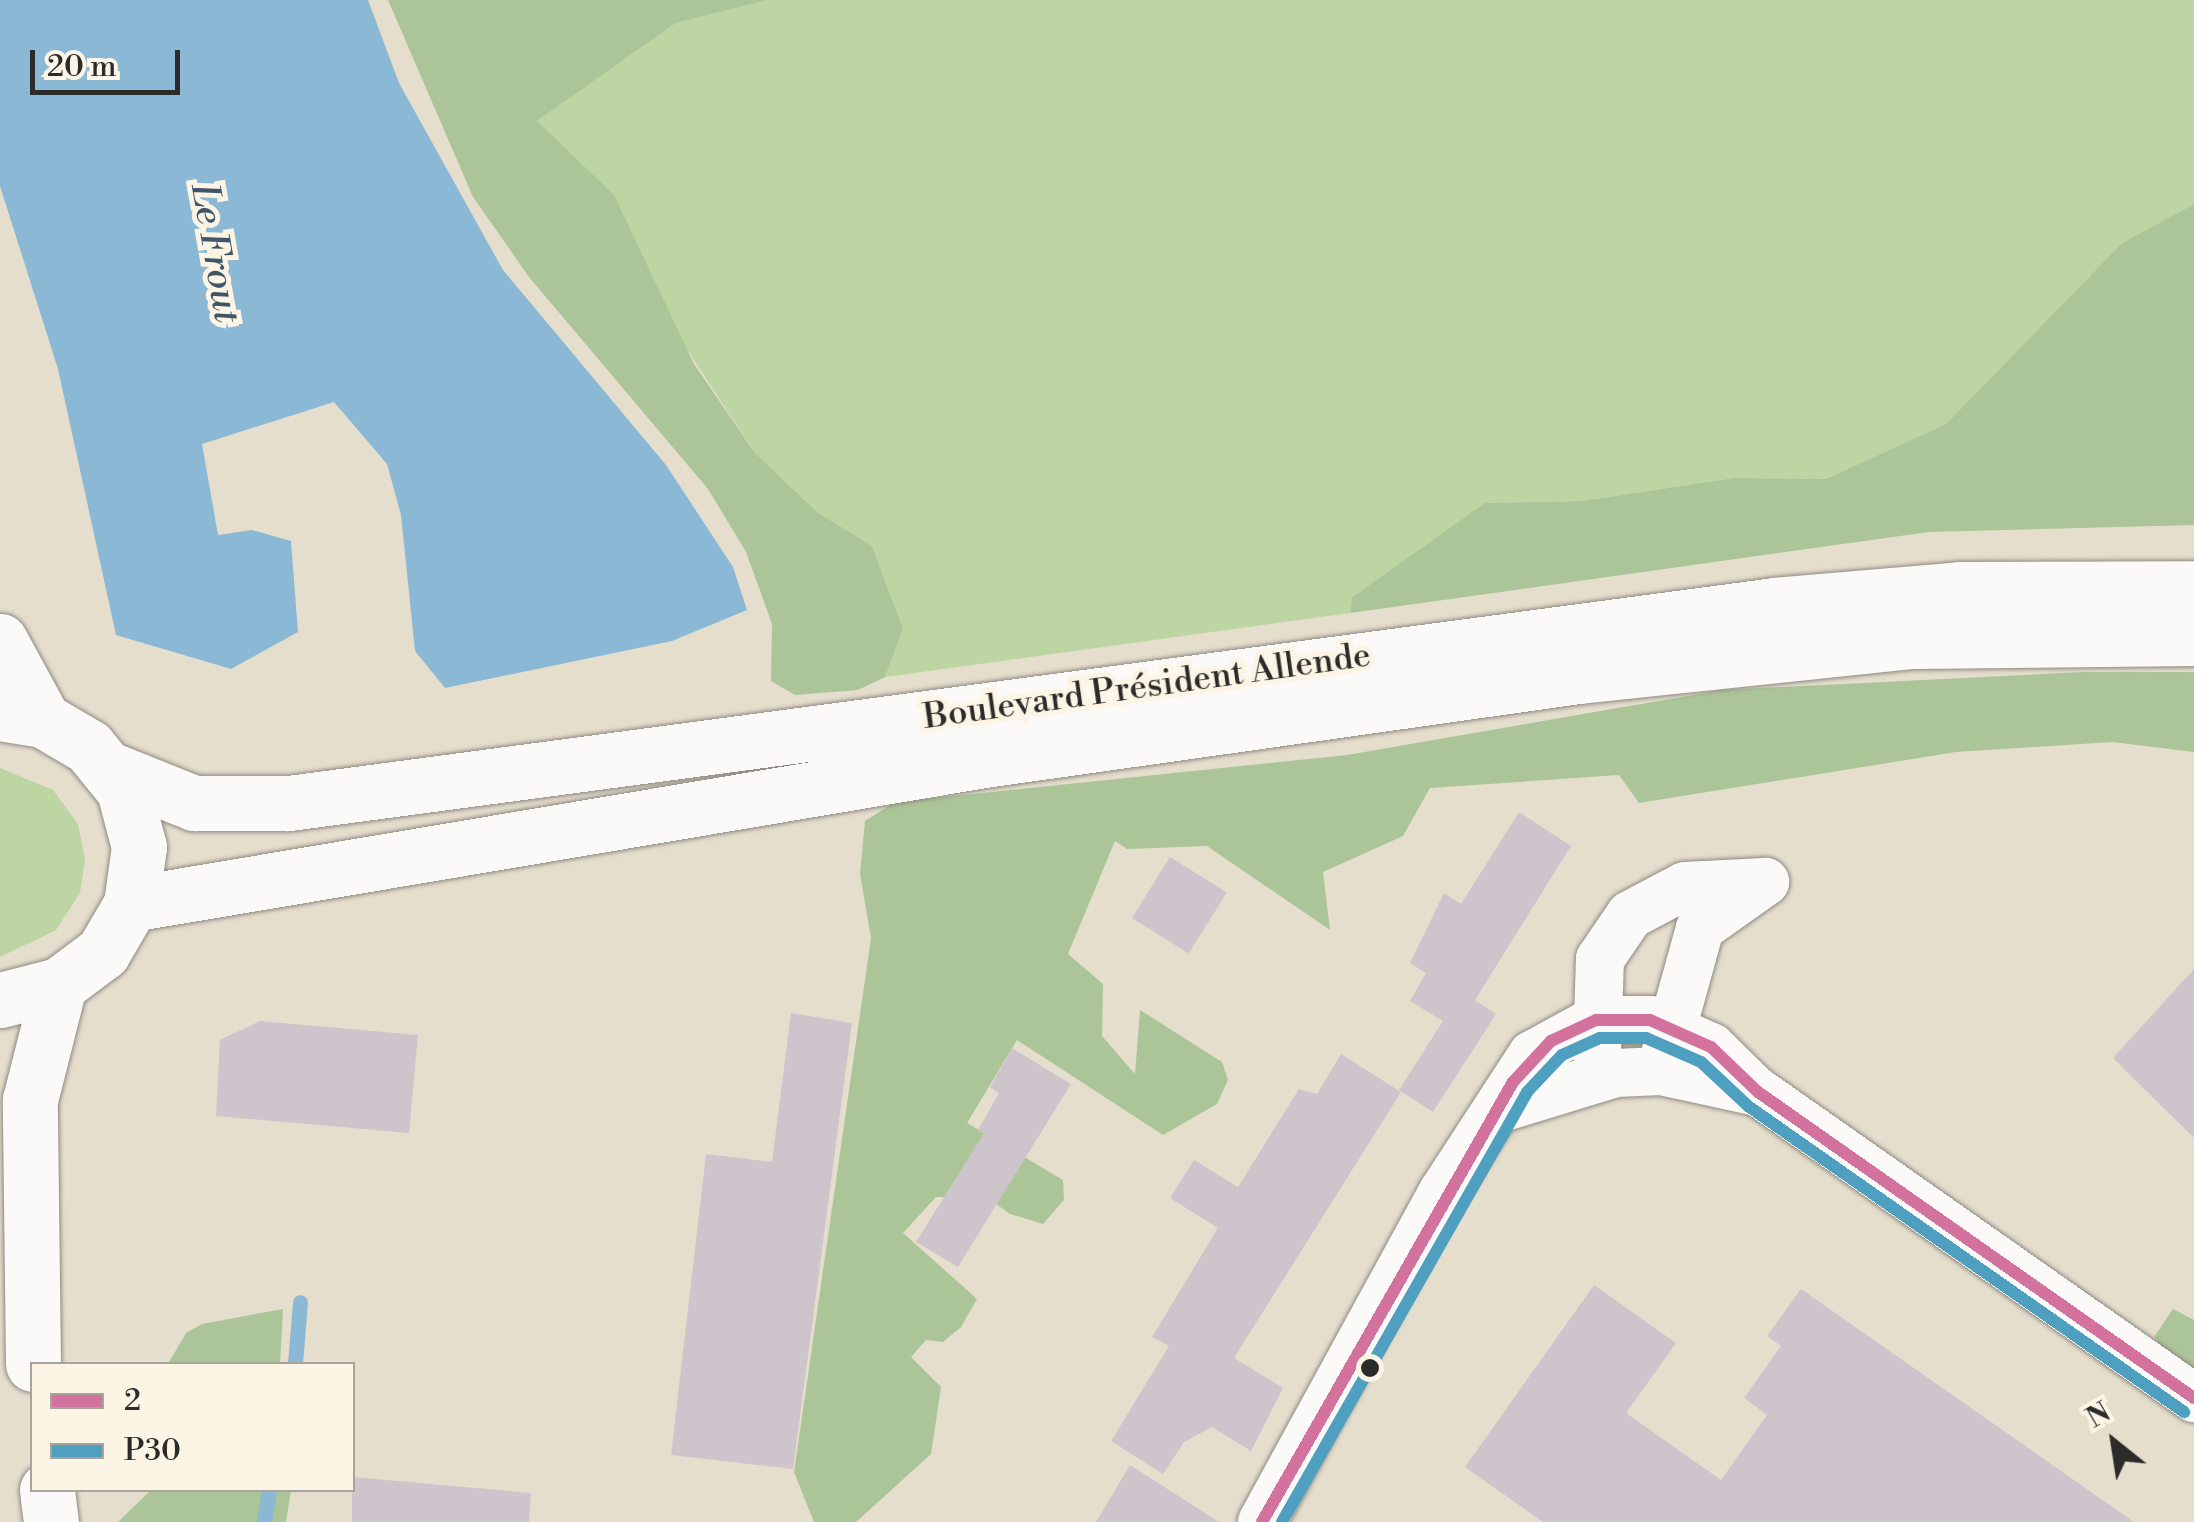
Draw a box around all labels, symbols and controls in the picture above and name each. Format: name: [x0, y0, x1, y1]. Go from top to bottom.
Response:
scale bar: [35, 30, 185, 92]
text: 20 m: [47, 48, 116, 86]
water label: Le Frout: [180, 180, 250, 326]
street label: Boulevard Président Allende: [921, 635, 1373, 739]
unlabelled marker: [1360, 1358, 1380, 1378]
legend: [30, 1362, 355, 1492]
text: 2: [124, 1382, 141, 1420]
north arrow: [2064, 1392, 2164, 1492]
text: N: [2080, 1395, 2117, 1436]
text: P30: [124, 1432, 181, 1470]

